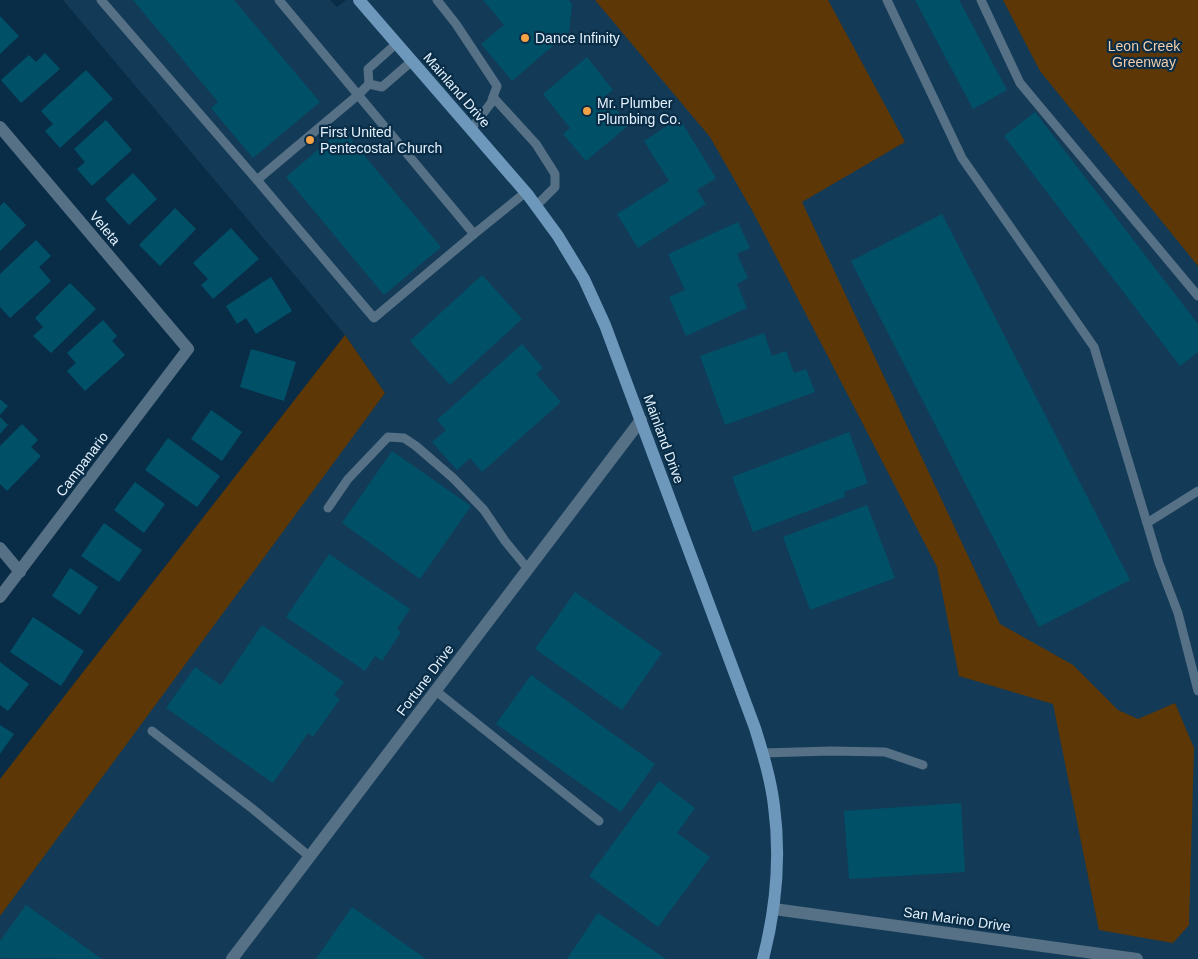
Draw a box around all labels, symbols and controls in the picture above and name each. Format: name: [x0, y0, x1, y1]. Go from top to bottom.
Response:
place label: Dance Infinity: [535, 30, 620, 46]
marker: Dance Infinity: [519, 32, 531, 44]
park label: Leon Creek Greenway: [1108, 38, 1181, 70]
street label: Mainland Drive: [420, 50, 494, 131]
place label: Mr. Plumber Plumbing Co.: [597, 95, 681, 127]
marker: Mr. Plumber Plumbing Co.: [581, 105, 593, 117]
place label: First United Pentecostal Church: [320, 124, 442, 156]
marker: First United Pentecostal Church: [304, 134, 316, 146]
street label: Veleta: [86, 208, 124, 248]
street label: Mainland Drive: [641, 392, 688, 486]
street label: Campanario: [53, 429, 111, 499]
street label: Fortune Drive: [393, 641, 457, 719]
street label: San Marino Drive: [902, 904, 1012, 934]

